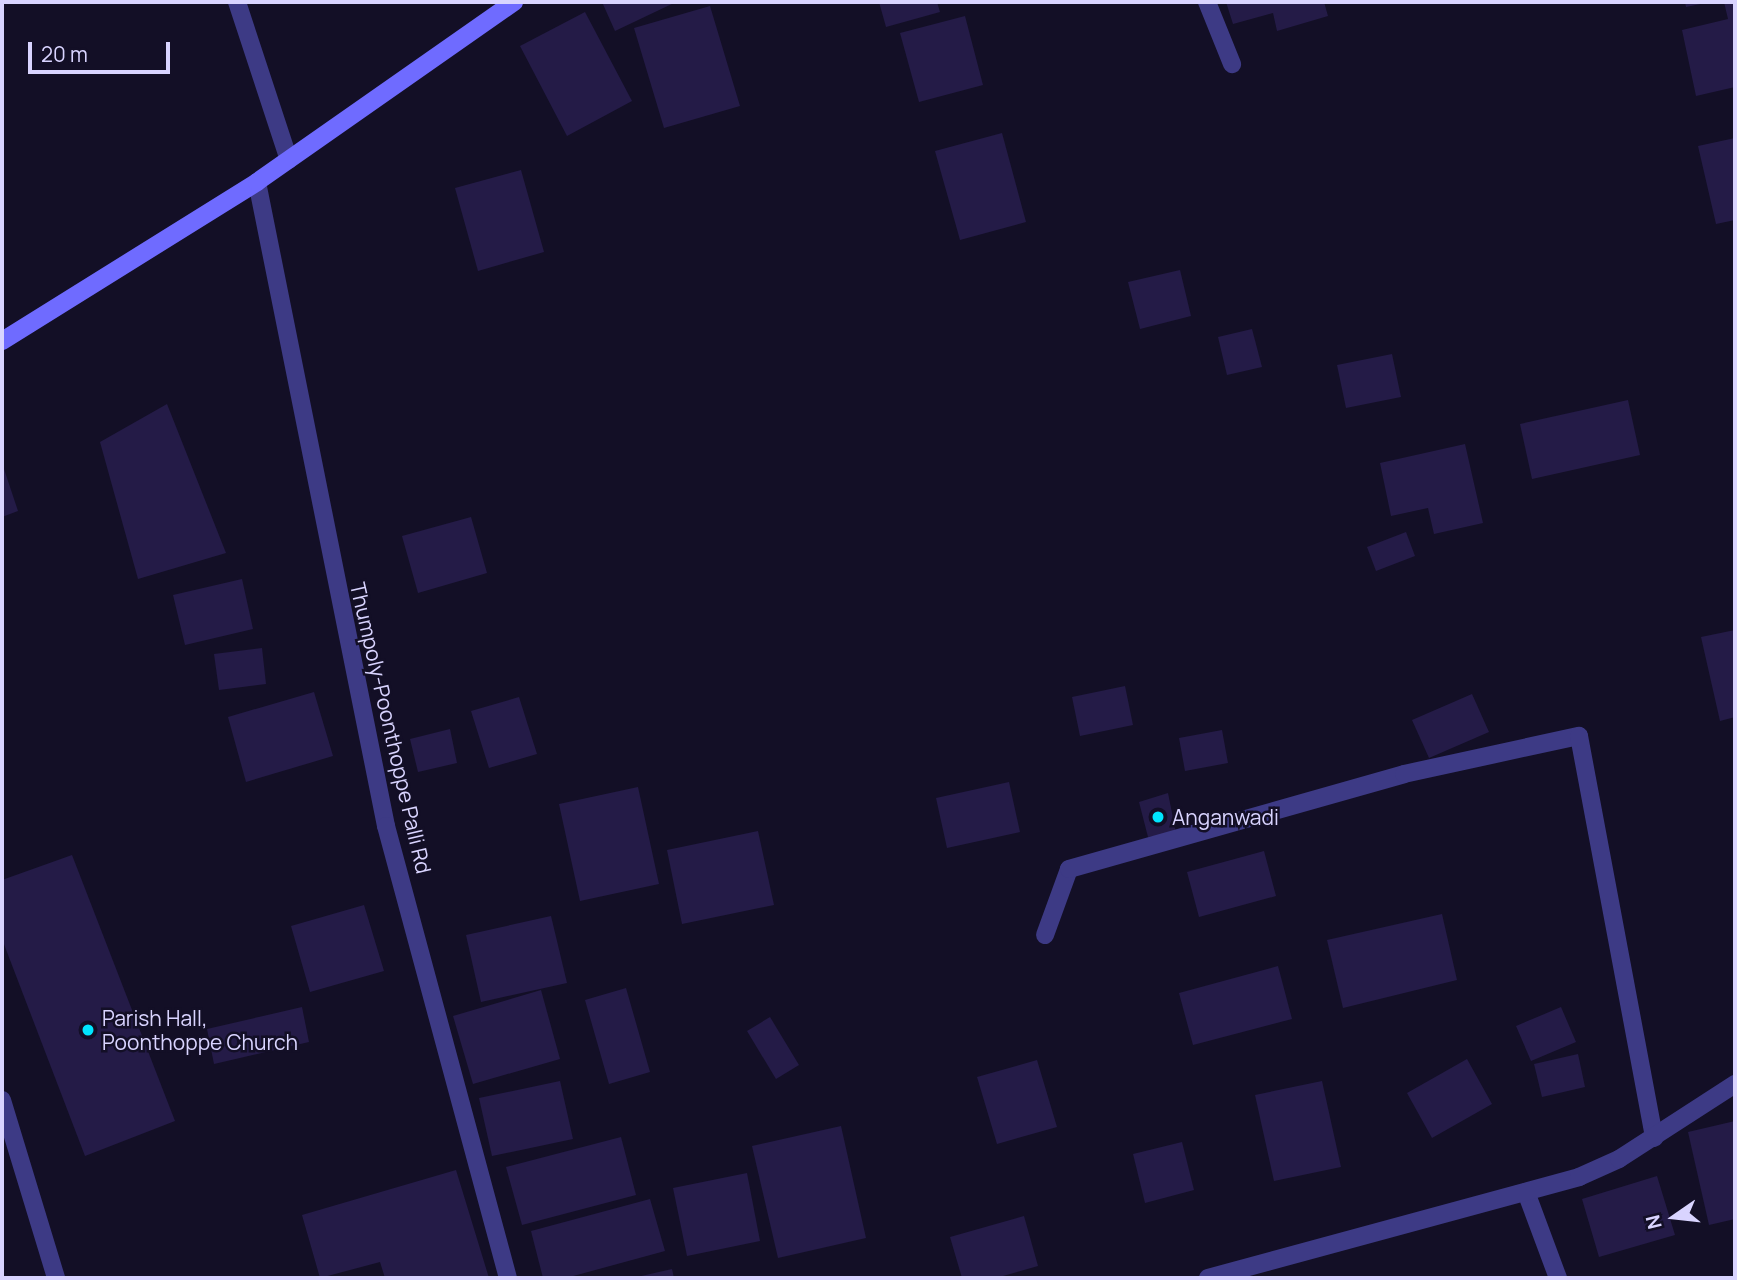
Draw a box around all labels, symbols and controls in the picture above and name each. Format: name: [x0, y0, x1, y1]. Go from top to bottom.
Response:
scale bar: [32, 28, 173, 72]
text: 20 m: [41, 40, 88, 68]
street label: Thumpoly-Poonthoppe Palli Rd: [345, 580, 437, 876]
place label: Anganwadi: [1172, 804, 1279, 830]
marker: Anganwadi: [1150, 809, 1166, 825]
place label: Parish Hall, Poonthoppe Church: [102, 1005, 298, 1055]
marker: Parish Hall, Poonthoppe Church: [80, 1022, 96, 1038]
north arrow: [1639, 1182, 1709, 1252]
text: N: [1639, 1212, 1668, 1232]

